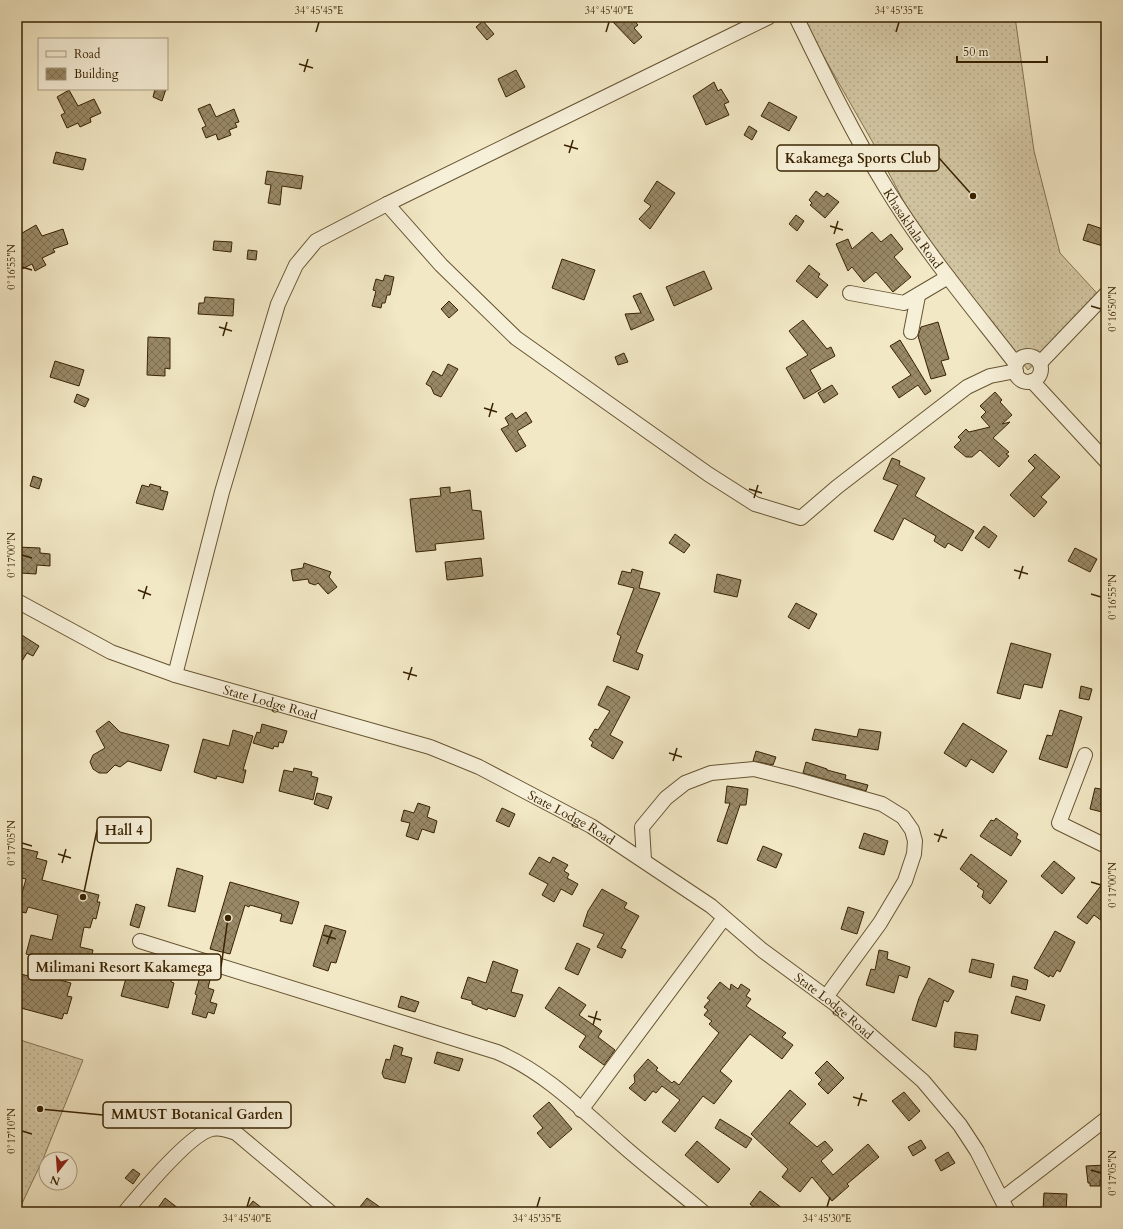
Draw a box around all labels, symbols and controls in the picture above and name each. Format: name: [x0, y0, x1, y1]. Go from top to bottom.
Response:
text: 34°45'45"E: [295, 4, 343, 18]
text: 34°45'40"E: [585, 4, 633, 18]
text: 34°45'35"E: [875, 4, 923, 18]
legend: [38, 38, 168, 90]
scale bar: [957, 38, 1047, 64]
text: 50 m: [963, 44, 990, 60]
text: Road: [74, 46, 101, 62]
text: Building: [74, 66, 119, 82]
callout: Kakamega Sports Club: [777, 145, 939, 171]
text: Kakamega Sports Club: [785, 149, 931, 168]
street label: Khasakhala Road: [879, 185, 946, 273]
text: 0°16'55"N: [5, 244, 19, 290]
text: 0°16'50"N: [1106, 286, 1120, 332]
text: 0°17'00"N: [5, 532, 19, 578]
text: 0°16'55"N: [1106, 574, 1120, 620]
street label: State Lodge Road: [221, 681, 319, 725]
street label: State Lodge Road: [525, 786, 618, 849]
callout: Hall 4: [97, 817, 151, 843]
text: 0°17'05"N: [5, 820, 19, 866]
text: Hall 4: [105, 821, 143, 840]
text: 0°17'00"N: [1106, 862, 1120, 908]
callout: Milimani Resort Kakamega: [28, 954, 221, 980]
text: Milimani Resort Kakamega: [35, 958, 213, 977]
street label: State Lodge Road: [790, 969, 877, 1044]
callout: MMUST Botanical Garden: [103, 1102, 291, 1128]
text: MMUST Botanical Garden: [111, 1105, 283, 1124]
text: 0°17'10"N: [5, 1108, 19, 1154]
text: 0°17'05"N: [1106, 1150, 1120, 1196]
north arrow: [38, 1151, 78, 1191]
text: N: [48, 1171, 62, 1189]
text: 34°45'40"E: [223, 1212, 271, 1226]
text: 34°45'35"E: [513, 1212, 561, 1226]
text: 34°45'30"E: [803, 1212, 851, 1226]

